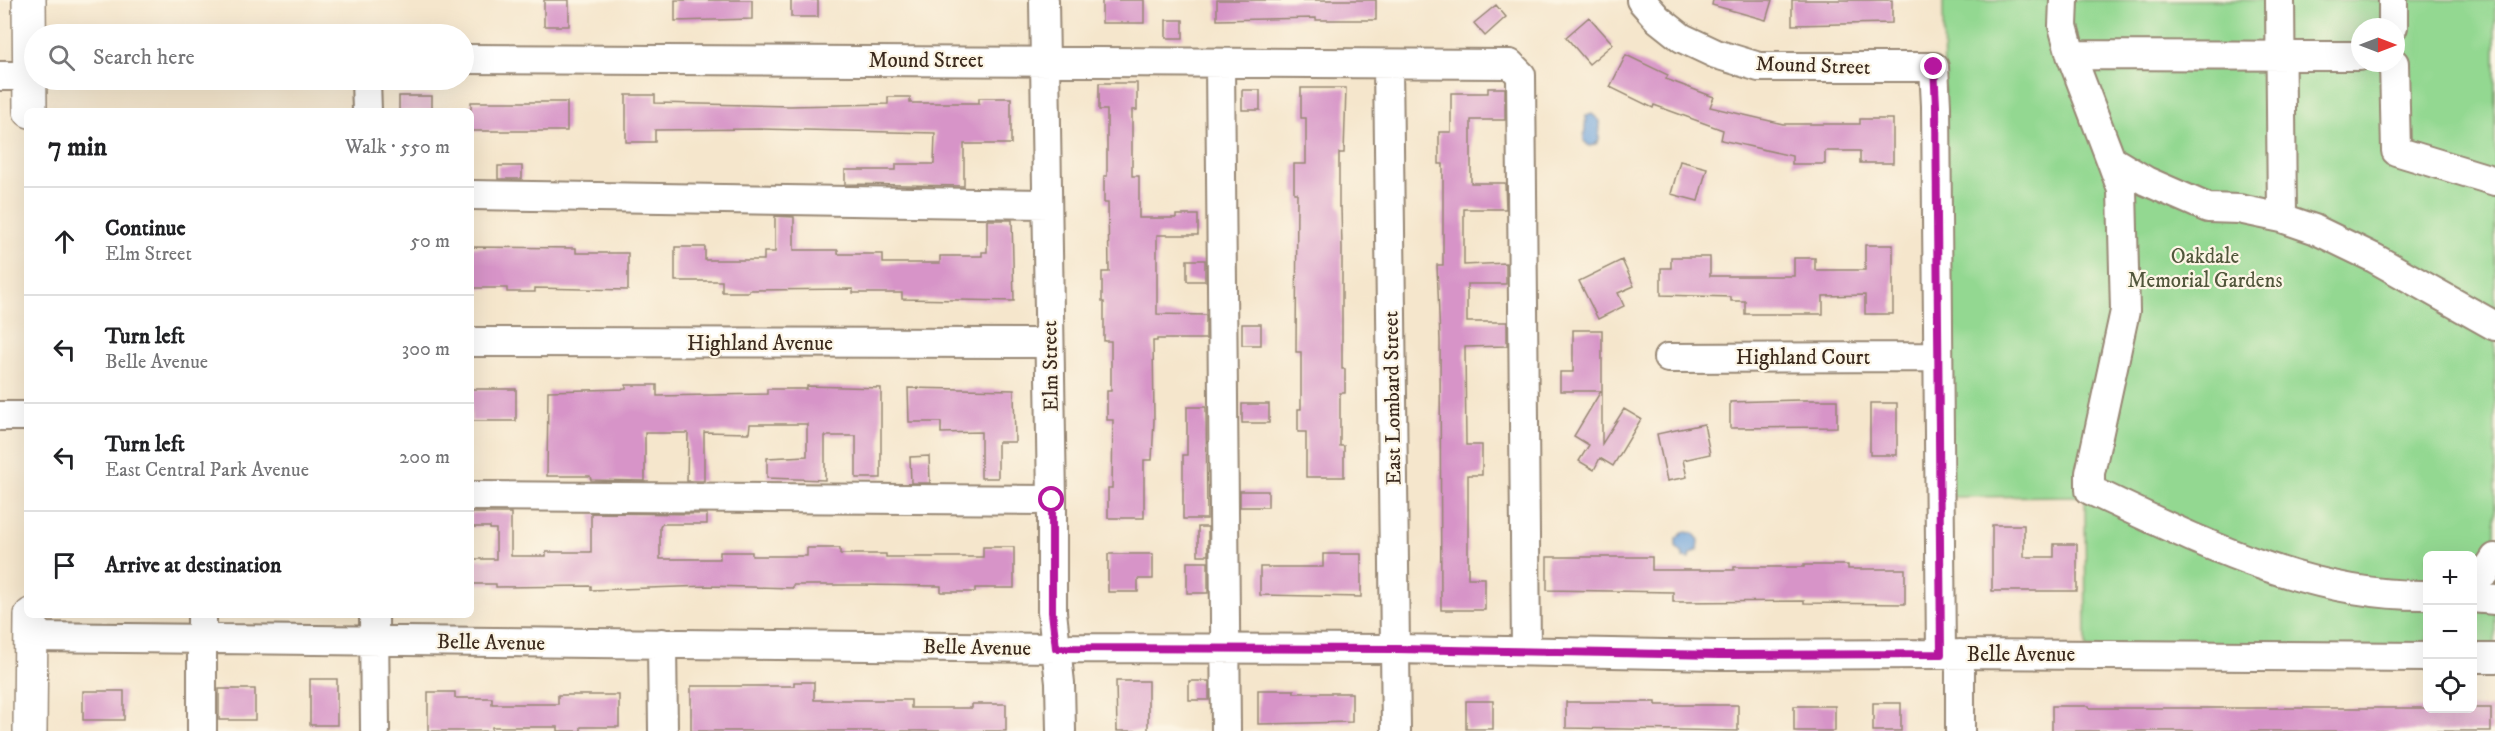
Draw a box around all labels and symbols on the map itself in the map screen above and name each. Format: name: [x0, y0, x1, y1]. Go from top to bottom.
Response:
north arrow: [2351, 18, 2405, 72]
street label: Mound Street: [869, 48, 984, 74]
street label: Mound Street: [1755, 51, 1871, 81]
route end: [1920, 53, 1946, 79]
park label: Oakdale Memorial Gardens: [2128, 244, 2282, 294]
street label: East Lombard Street: [1378, 310, 1408, 485]
street label: Elm Street: [1037, 320, 1065, 412]
street label: Highland Avenue: [687, 331, 833, 357]
street label: Highland Court: [1736, 345, 1870, 371]
route start: [1038, 486, 1064, 512]
street label: Belle Avenue: [437, 629, 546, 657]
street label: Belle Avenue: [923, 634, 1032, 662]
street label: Belle Avenue: [1967, 642, 2075, 668]

